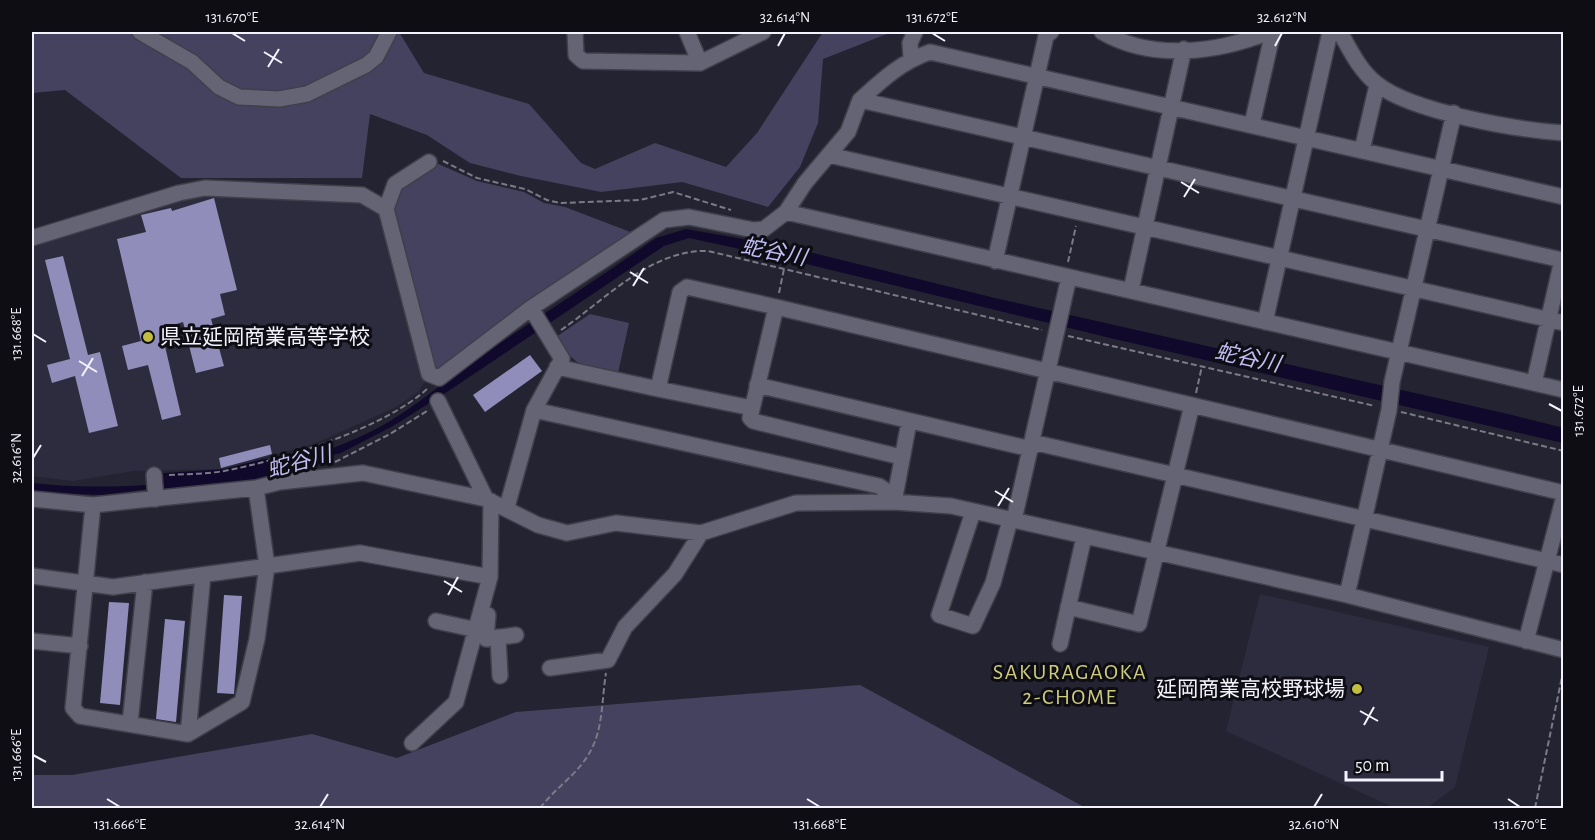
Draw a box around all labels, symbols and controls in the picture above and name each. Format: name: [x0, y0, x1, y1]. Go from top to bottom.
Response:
text: 131.670°E: [206, 10, 258, 25]
text: 32.614°N: [760, 10, 810, 25]
text: 131.672°E: [906, 10, 958, 25]
text: 32.612°N: [1257, 10, 1307, 25]
water label: 蛇谷川: [739, 234, 810, 269]
text: 131.668°E: [9, 308, 24, 360]
place label: 県立延岡商業高等学校: [160, 326, 370, 348]
marker: 県立延岡商業高等学校: [141, 330, 155, 344]
water label: 蛇谷川: [1213, 339, 1285, 376]
text: 131.672°E: [1571, 385, 1586, 437]
text: 32.616°N: [9, 433, 24, 483]
water label: 蛇谷川: [264, 441, 336, 481]
district label: SAKURAGAOKA 2-CHOME: [993, 661, 1147, 708]
place label: 延岡商業高校野球場: [1156, 678, 1345, 700]
marker: 延岡商業高校野球場: [1350, 682, 1364, 696]
text: 131.666°E: [9, 729, 24, 781]
scale bar: [1346, 744, 1442, 782]
text: 50 m: [1355, 757, 1389, 775]
text: 131.666°E: [94, 817, 146, 832]
text: 32.614°N: [295, 817, 345, 832]
text: 131.668°E: [794, 817, 846, 832]
text: 32.610°N: [1288, 817, 1340, 832]
text: 131.670°E: [1494, 817, 1546, 832]

